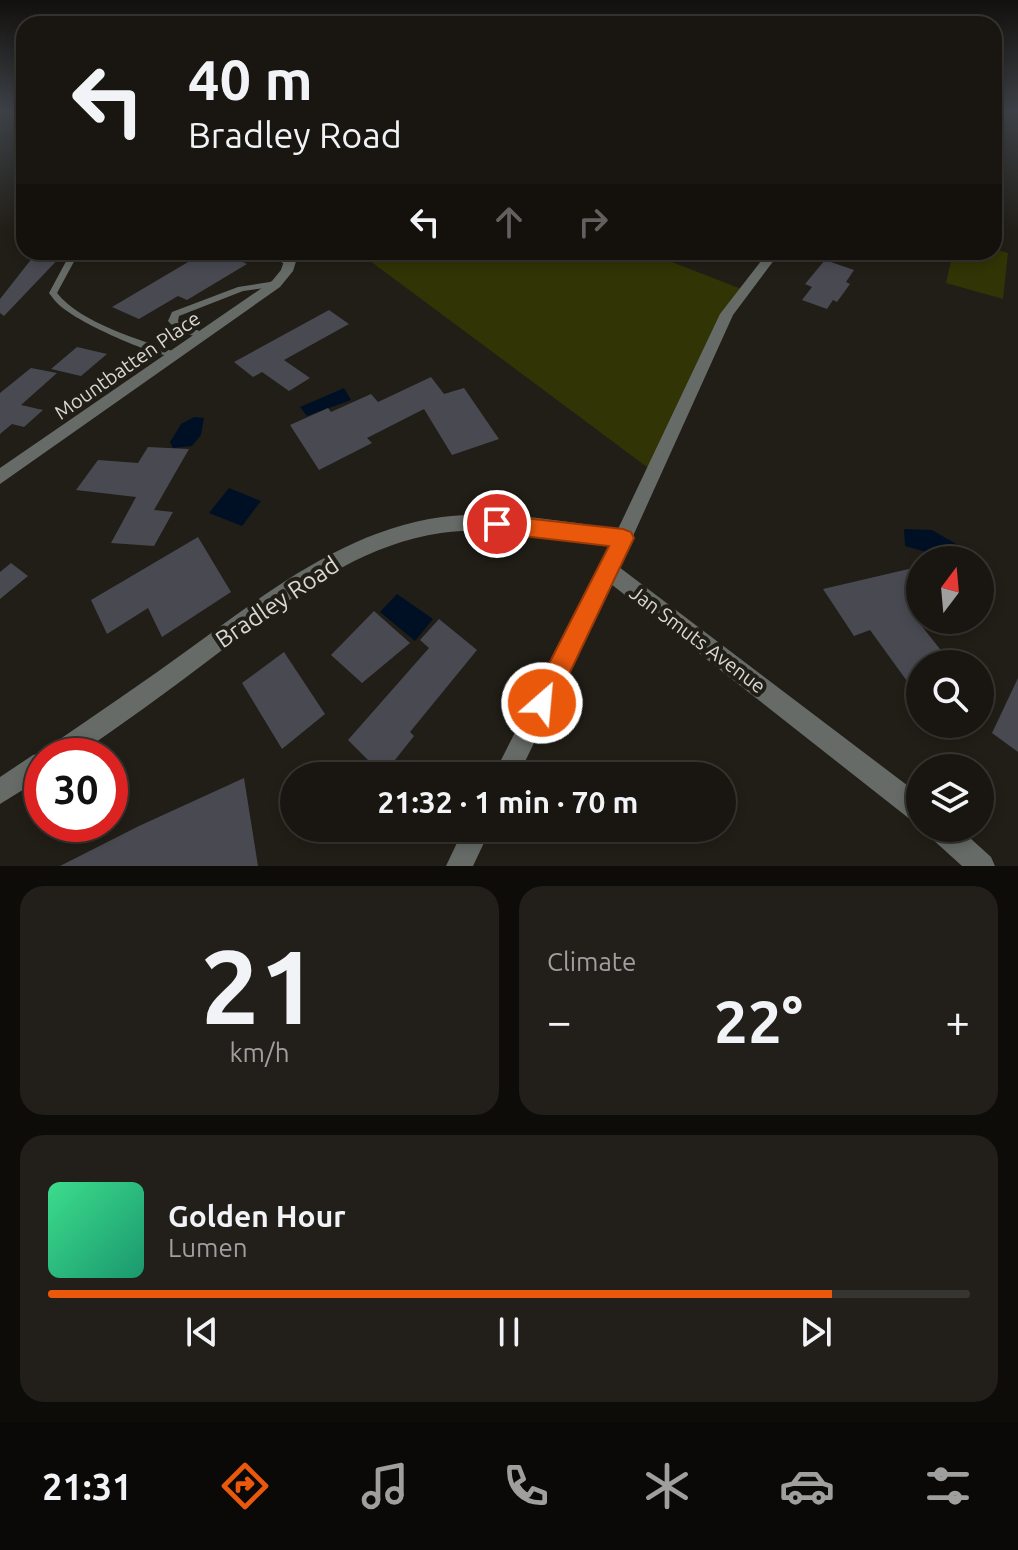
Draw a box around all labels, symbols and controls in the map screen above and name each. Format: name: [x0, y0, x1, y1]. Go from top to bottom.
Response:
icon: left: [56, 48, 160, 152]
text: 40 m: [188, 48, 313, 111]
text: Bradley Road: [188, 114, 402, 155]
icon: left: [403, 200, 447, 244]
icon: ahead: [487, 200, 531, 244]
icon: right: [571, 200, 615, 244]
street label: Mountbatten Place: [50, 306, 204, 424]
pin: [463, 490, 531, 558]
icon: arrive: [475, 502, 519, 546]
north arrow: [906, 546, 994, 634]
map controls: [906, 546, 994, 842]
street label: Bradley Road: [210, 551, 344, 653]
street label: Jan Smuts Avenue: [626, 581, 770, 697]
button: search: [906, 650, 994, 738]
position arrow: [500, 661, 584, 745]
speed limit sign: 30: [24, 738, 128, 842]
button: layers: [906, 754, 994, 842]
text: 21:32 · 1 min · 70 m: [378, 785, 638, 819]
text: 21: [201, 927, 318, 1044]
text: Climate: [547, 947, 636, 976]
text: 22°: [714, 987, 803, 1054]
text: −: [547, 996, 572, 1045]
text: +: [945, 996, 970, 1045]
text: km/h: [229, 1038, 290, 1067]
text: Golden Hour: [168, 1199, 346, 1233]
text: Lumen: [168, 1233, 248, 1262]
icon: previous: [180, 1310, 224, 1354]
icon: pause: [487, 1310, 531, 1354]
icon: next: [794, 1310, 838, 1354]
icon: directions: [217, 1458, 273, 1514]
icon: music: [357, 1458, 413, 1514]
icon: phone: [498, 1458, 554, 1514]
icon: climate: [639, 1458, 695, 1514]
icon: car: [779, 1458, 835, 1514]
icon: filters: [920, 1458, 976, 1514]
text: 21:31: [42, 1466, 132, 1507]

